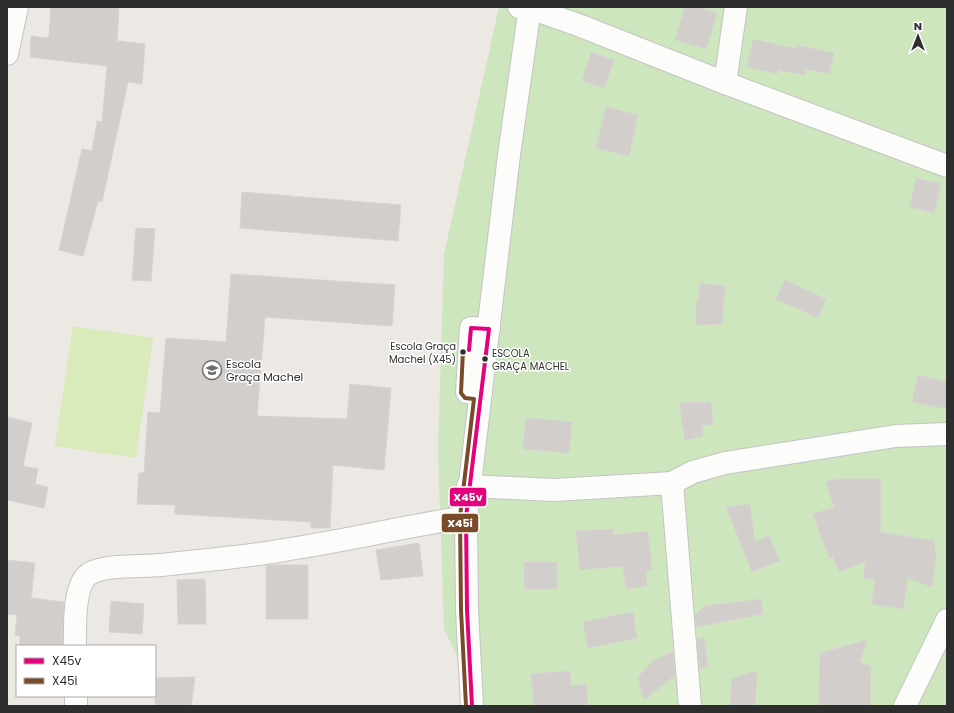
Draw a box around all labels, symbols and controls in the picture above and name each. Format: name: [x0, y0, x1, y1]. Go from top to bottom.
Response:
north arrow: [898, 16, 938, 56]
text: N: [914, 18, 922, 34]
place label: Escola Graça Machel (X45): [389, 339, 456, 367]
place label: ESCOLA GRAÇA MACHEL: [492, 346, 570, 374]
marker: Escola Graça Machel (X45): [458, 347, 468, 357]
marker: ESCOLA GRAÇA MACHEL: [480, 354, 490, 364]
place label: Escola Graça Machel: [226, 356, 303, 385]
school or university icon: Escola Graça Machel: [201, 359, 223, 381]
line badge: X45v: [449, 487, 487, 507]
text: X45v: [453, 489, 483, 505]
line badge: X45i: [441, 513, 479, 533]
text: X45i: [447, 515, 473, 531]
legend: [16, 645, 156, 697]
text: X45v: [52, 652, 82, 669]
text: X45i: [52, 672, 78, 689]

